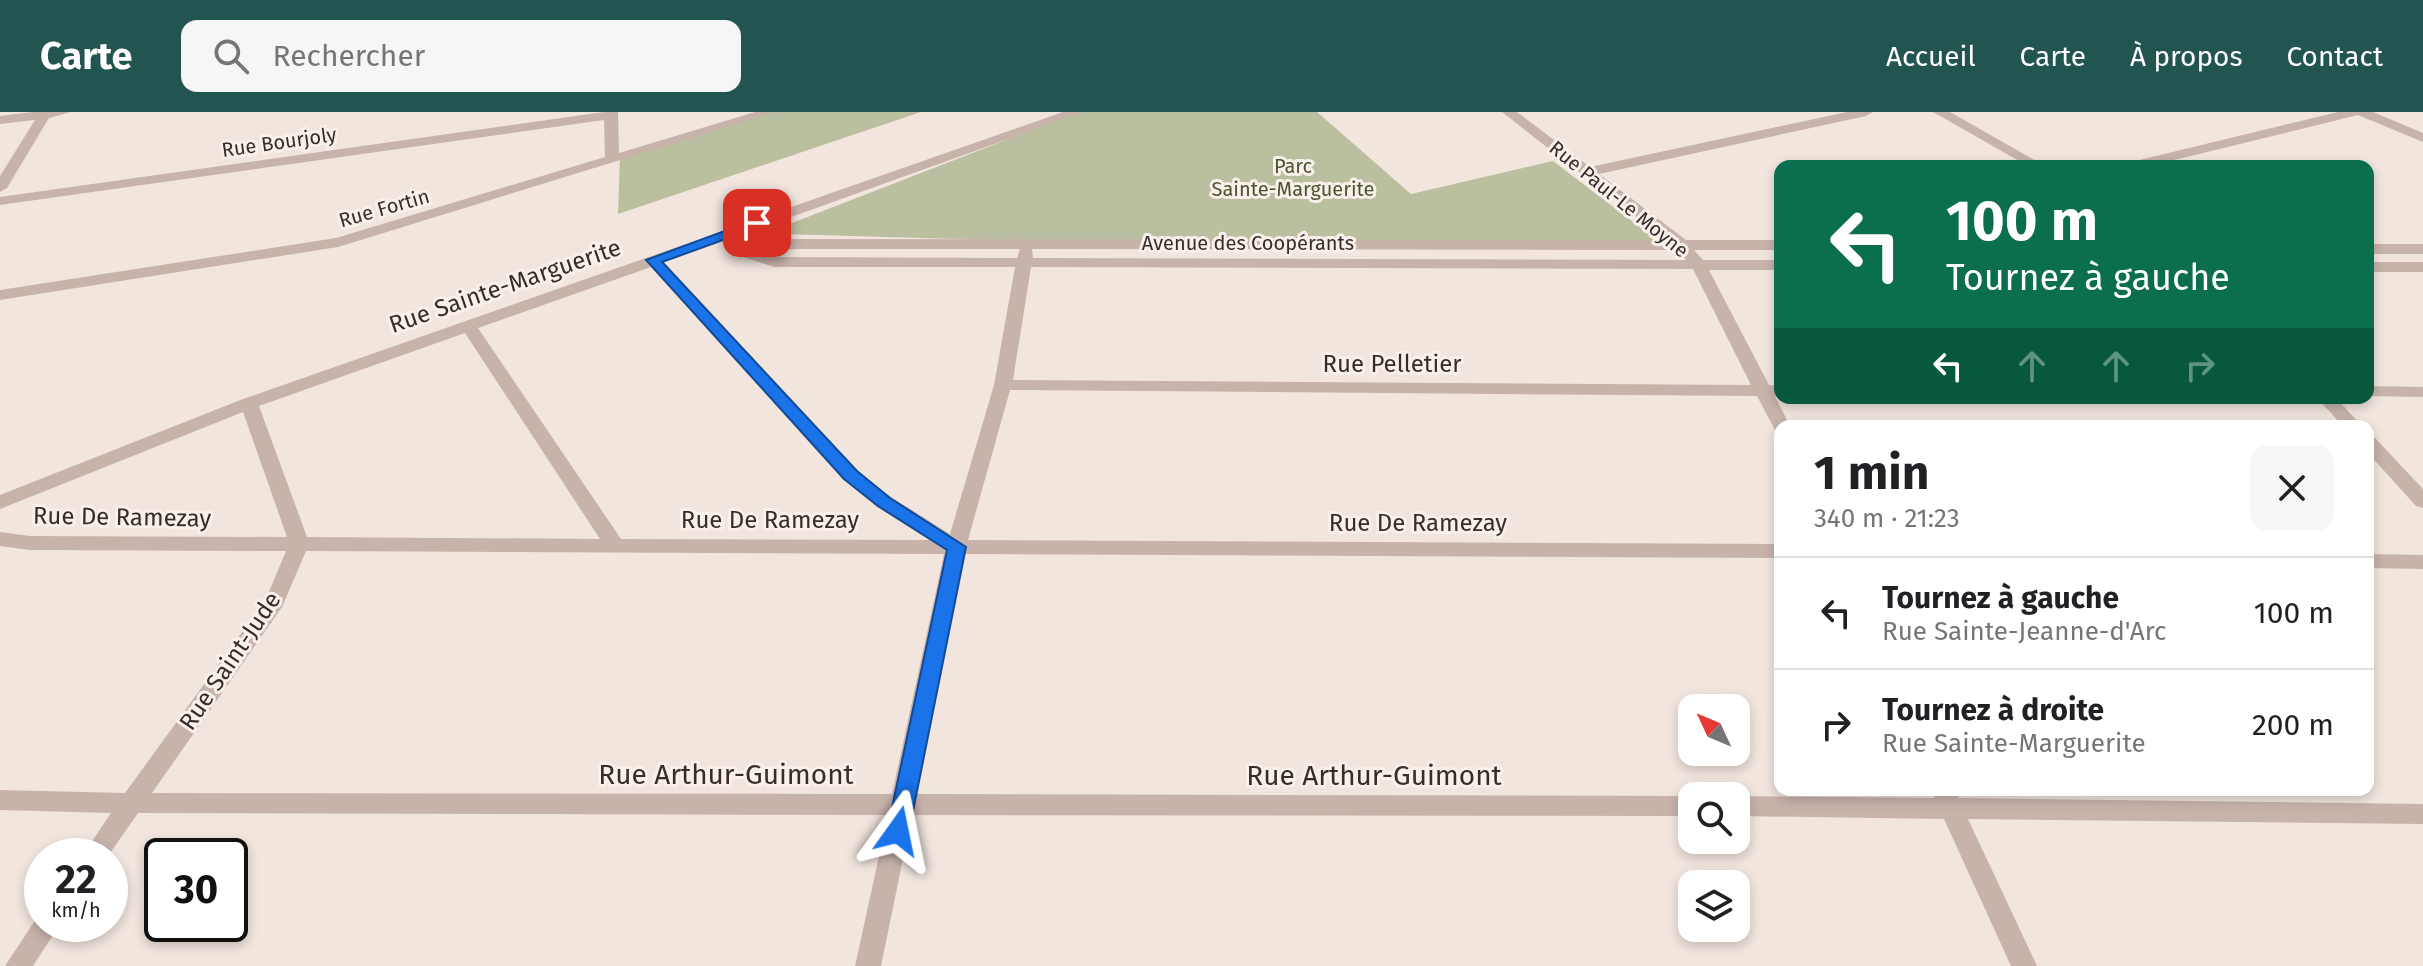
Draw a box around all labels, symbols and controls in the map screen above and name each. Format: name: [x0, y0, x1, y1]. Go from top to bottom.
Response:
search box: [181, 20, 741, 92]
text: Carte: [40, 33, 133, 79]
icon: search: [209, 34, 253, 78]
text: Rechercher: [273, 38, 425, 74]
text: Accueil: [1886, 40, 1976, 73]
text: Carte: [2020, 40, 2086, 73]
text: À propos: [2130, 40, 2242, 73]
text: Contact: [2286, 40, 2383, 73]
street label: Rue Bourjoly: [220, 122, 338, 162]
street label: Rue Paul-Le Moyne: [1545, 136, 1693, 262]
park label: Parc Sainte-Marguerite: [1212, 154, 1374, 201]
street label: Rue Fortin: [336, 184, 432, 232]
text: 100 m: [1946, 188, 2098, 255]
pin: [723, 189, 791, 257]
icon: left: [1814, 192, 1918, 296]
icon: arrive: [735, 201, 779, 245]
street label: Avenue des Coopérants: [1142, 231, 1354, 255]
street label: Rue Sainte-Marguerite: [385, 233, 625, 339]
text: Tournez à gauche: [1946, 256, 2230, 300]
icon: left: [1926, 344, 1970, 388]
icon: ahead: [2010, 344, 2054, 388]
icon: ahead: [2094, 344, 2138, 388]
icon: right: [2178, 344, 2222, 388]
street label: Rue Pelletier: [1322, 350, 1462, 378]
text: 1 min: [1814, 444, 1929, 502]
button: close: [2250, 446, 2334, 530]
street label: Rue De Ramezay: [33, 501, 212, 533]
text: 340 m · 21:23: [1814, 503, 1960, 534]
street label: Rue De Ramezay: [681, 506, 859, 534]
street label: Rue De Ramezay: [1329, 509, 1507, 537]
text: Tournez à gauche: [1882, 580, 2119, 616]
street label: Rue Saint-Jude: [173, 587, 287, 735]
icon: left: [1814, 591, 1858, 635]
text: 100 m: [2254, 595, 2334, 631]
text: Rue Sainte-Jeanne-d'Arc: [1882, 616, 2166, 647]
text: Tournez à droite: [1882, 692, 2104, 728]
north arrow: [1678, 694, 1750, 766]
map controls: [1678, 694, 1750, 942]
icon: right: [1814, 703, 1858, 747]
text: 200 m: [2252, 707, 2334, 743]
text: Rue Sainte-Marguerite: [1882, 728, 2146, 759]
street label: Rue Arthur-Guimont: [598, 758, 855, 791]
street label: Rue Arthur-Guimont: [1246, 759, 1503, 792]
button: search: [1678, 782, 1750, 854]
position arrow: [856, 789, 940, 873]
speed limit sign: 30: [144, 838, 248, 942]
text: 22: [55, 856, 97, 904]
button: layers: [1678, 870, 1750, 942]
text: km/h: [51, 898, 101, 922]

